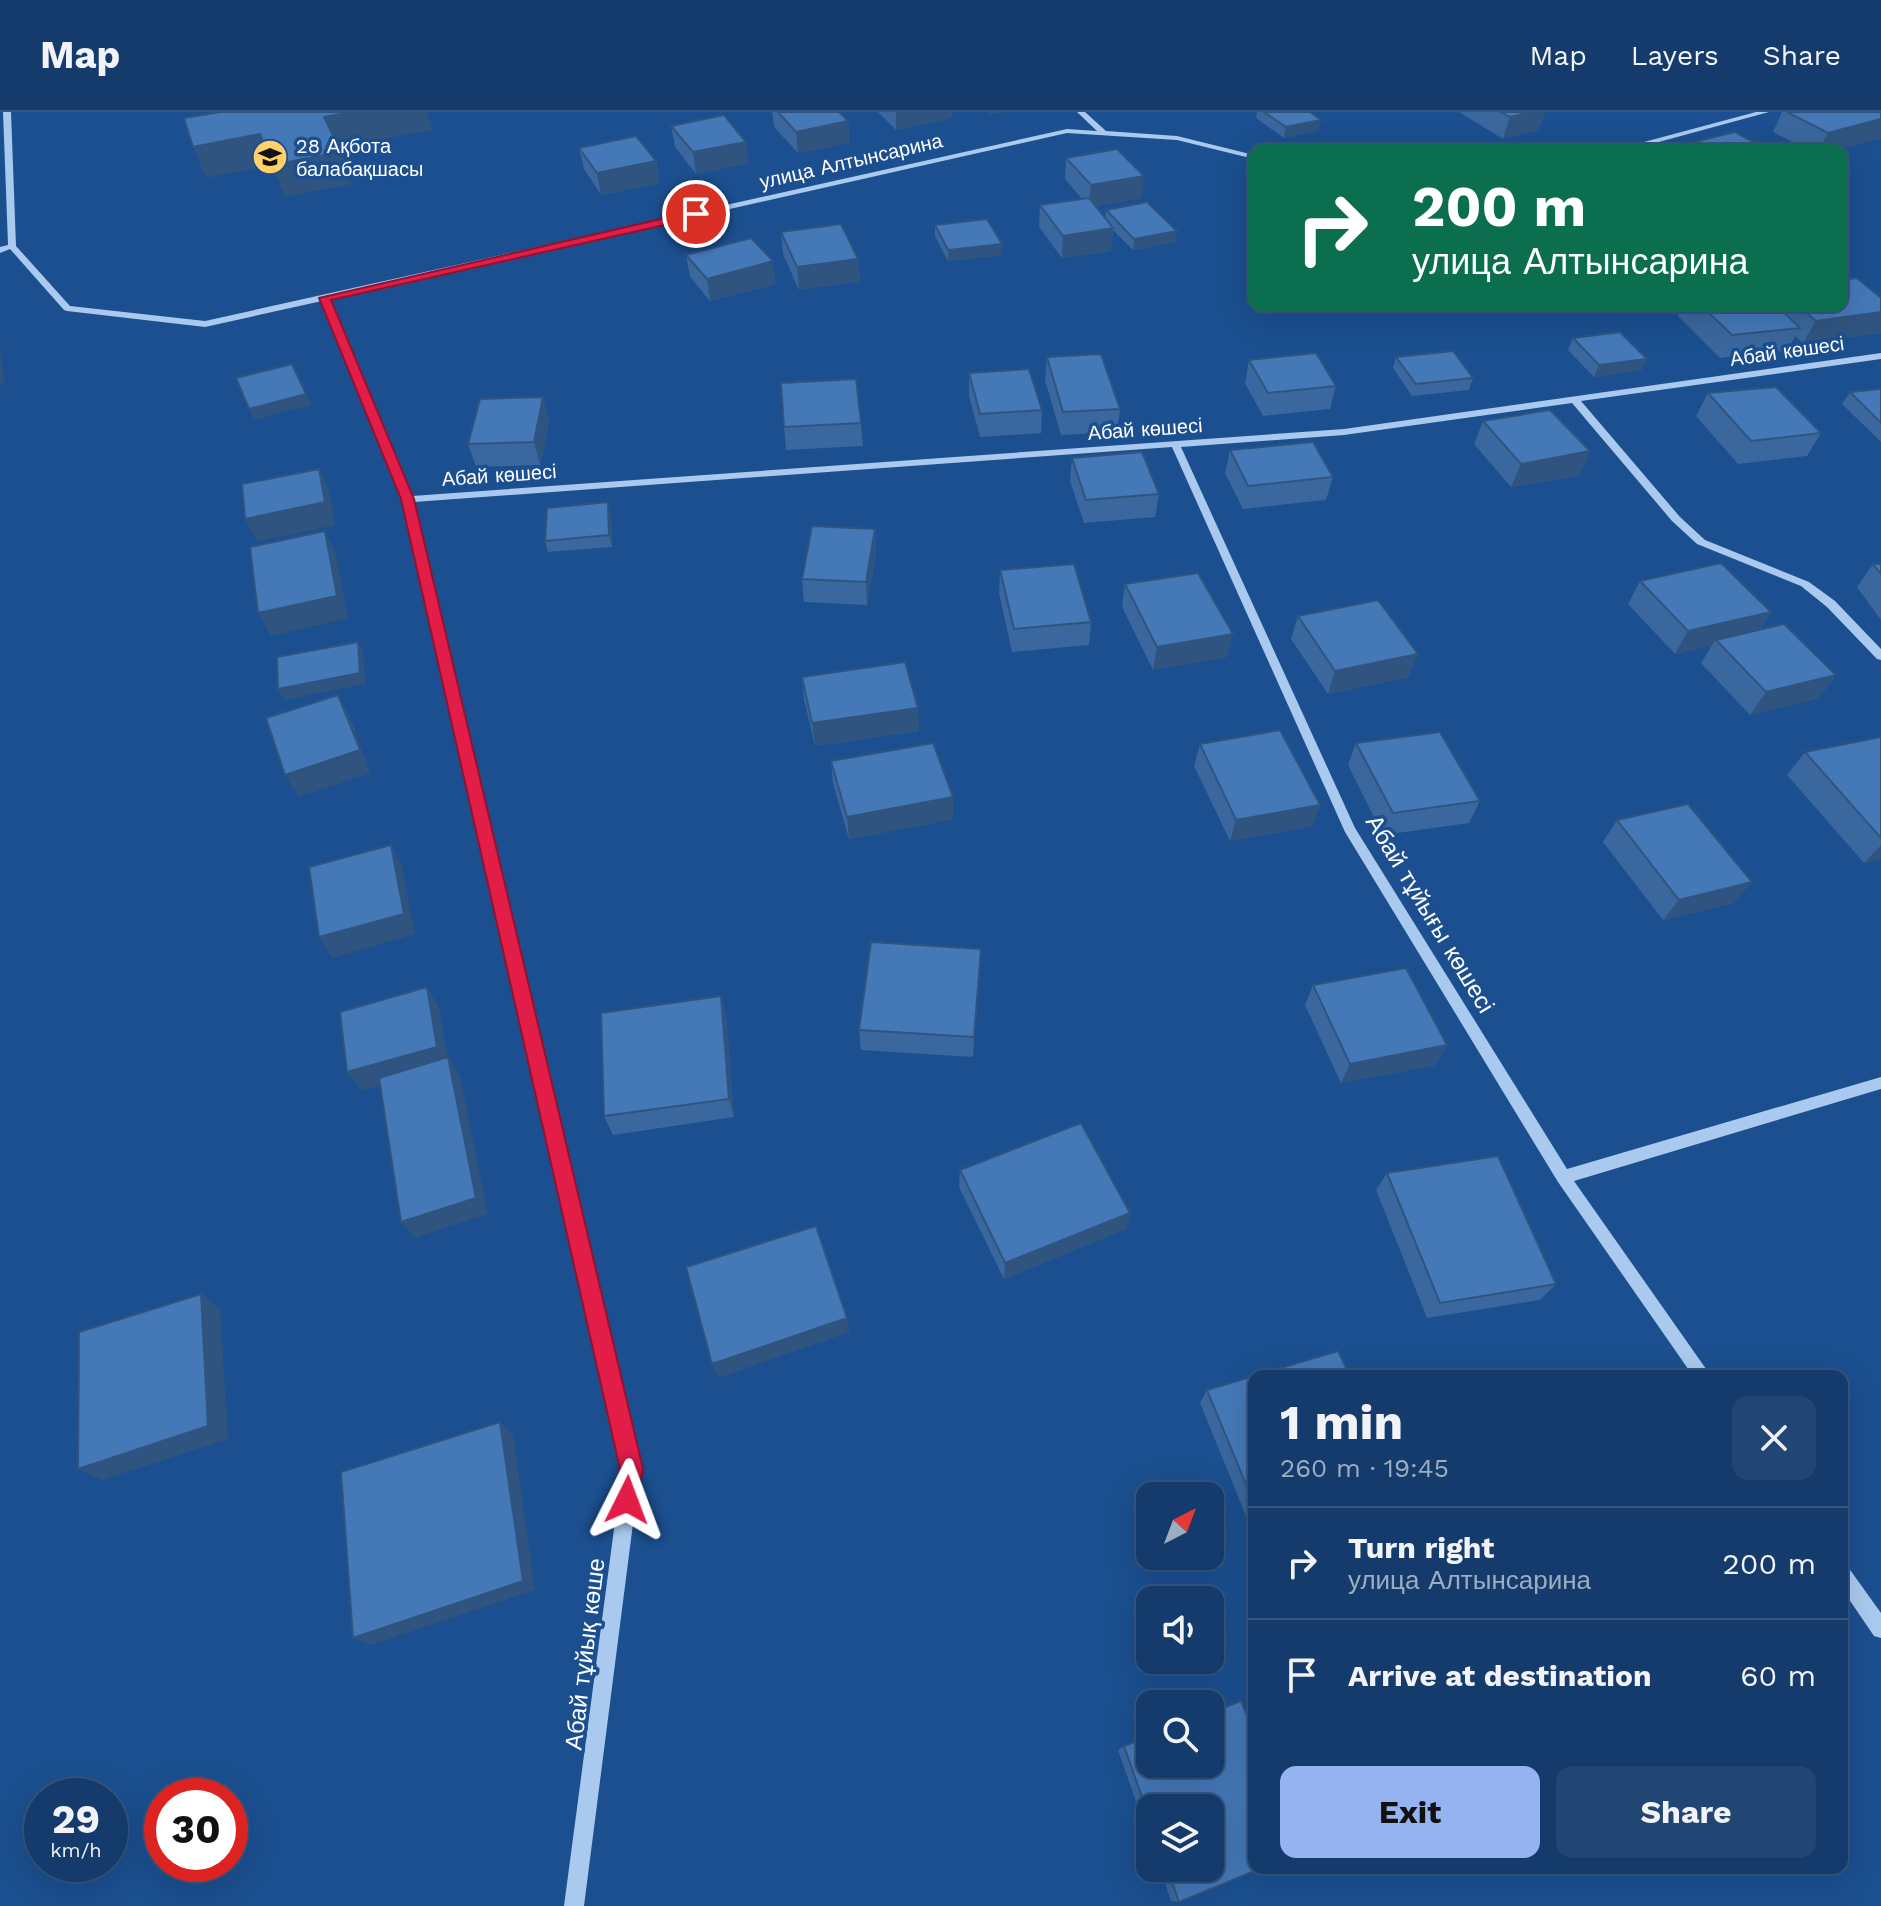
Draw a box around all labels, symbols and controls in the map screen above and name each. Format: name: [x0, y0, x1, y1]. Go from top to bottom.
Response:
text: Map: [40, 33, 120, 77]
text: Map: [1530, 39, 1587, 72]
text: Layers: [1631, 39, 1719, 72]
text: Share: [1763, 39, 1841, 72]
street label: улица Алтынсарина: [757, 128, 946, 194]
place label: 28 Ақбота балабақшасы: [296, 134, 423, 181]
school or university icon: 28 Ақбота балабақшасы: [251, 138, 289, 176]
text: 200 m: [1412, 174, 1586, 240]
icon: right: [1280, 176, 1384, 280]
pin: [662, 180, 730, 248]
icon: arrive: [674, 192, 718, 236]
text: улица Алтынсарина: [1412, 241, 1749, 283]
street label: Абай көшесі: [1728, 331, 1846, 371]
street label: Абай көшесі: [1087, 413, 1203, 445]
street label: Абай көшесі: [441, 459, 557, 491]
street label: Абай тұйығы көшесі: [1360, 810, 1500, 1018]
text: 1 min: [1280, 1394, 1403, 1451]
button: close: [1732, 1396, 1816, 1480]
text: 260 m · 19:45: [1280, 1453, 1449, 1483]
position arrow: [585, 1458, 669, 1542]
north arrow: [1136, 1482, 1224, 1570]
map controls: [1136, 1482, 1224, 1882]
text: Turn right: [1348, 1530, 1494, 1565]
icon: right: [1280, 1541, 1324, 1585]
text: 200 m: [1722, 1546, 1816, 1581]
street label: Абай тұйық көше: [559, 1557, 611, 1751]
text: улица Алтынсарина: [1348, 1565, 1591, 1595]
button: sound: [1136, 1586, 1224, 1674]
icon: arrive: [1280, 1653, 1324, 1697]
text: Arrive at destination: [1348, 1658, 1652, 1693]
text: 60 m: [1740, 1658, 1816, 1693]
button: search: [1136, 1690, 1224, 1778]
button: Exit: [1280, 1766, 1540, 1858]
button: Share: [1556, 1766, 1816, 1858]
speed limit sign: 30: [144, 1778, 248, 1882]
button: layers: [1136, 1794, 1224, 1882]
text: 29: [52, 1796, 100, 1843]
text: km/h: [50, 1838, 102, 1862]

